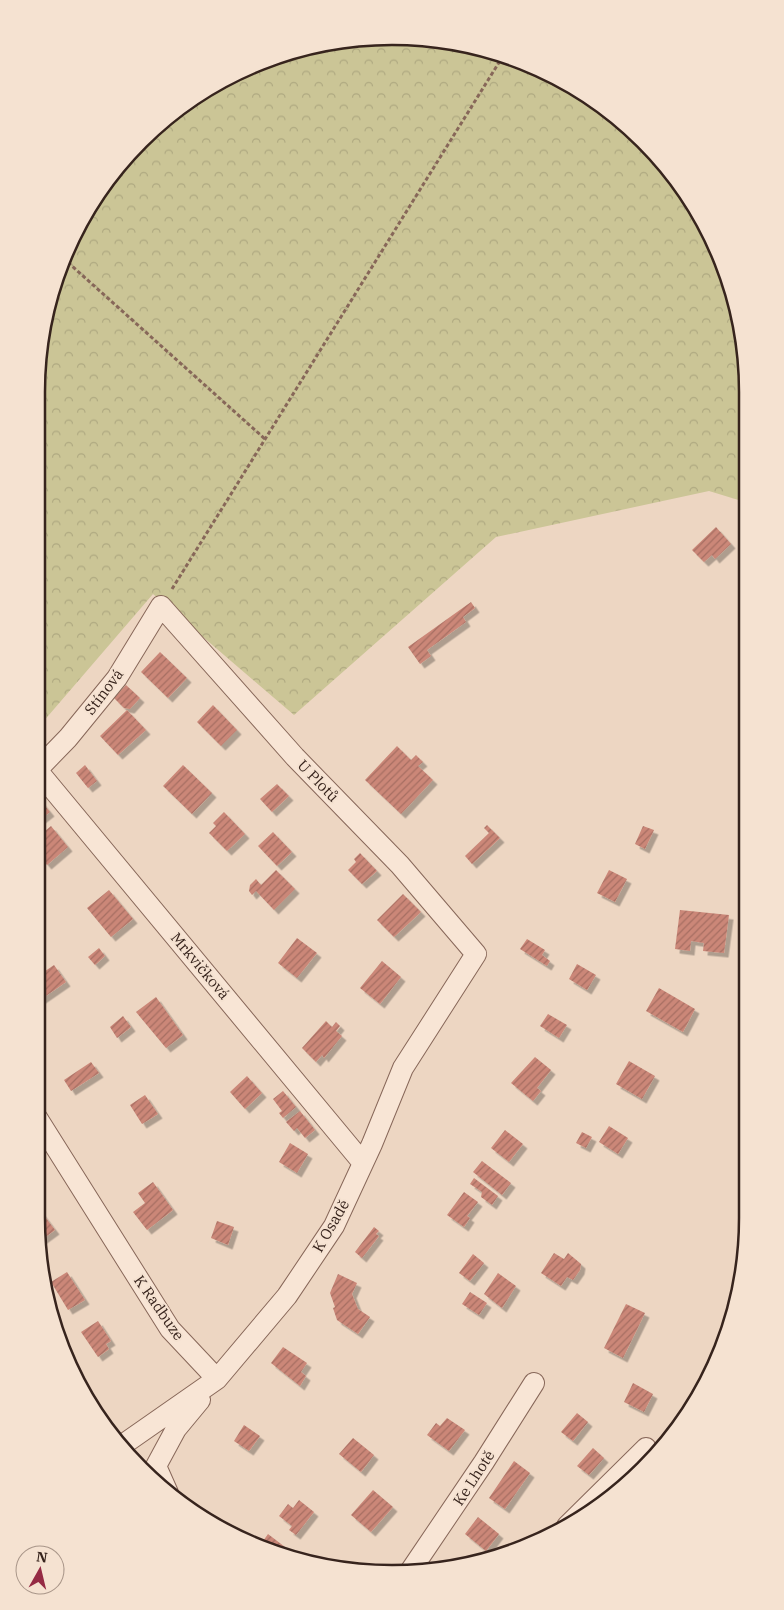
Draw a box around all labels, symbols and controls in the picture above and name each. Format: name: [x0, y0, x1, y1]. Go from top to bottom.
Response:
street label: Stínová: [80, 665, 127, 718]
street label: U Plotů: [294, 756, 343, 806]
street label: Mrkvičková: [167, 928, 234, 1003]
street label: K Osadě: [308, 1196, 353, 1255]
street label: K Radbuze: [130, 1271, 189, 1344]
street label: Ke Lhotě: [449, 1447, 498, 1509]
north arrow: [15, 1545, 65, 1595]
text: N: [35, 1547, 49, 1567]

